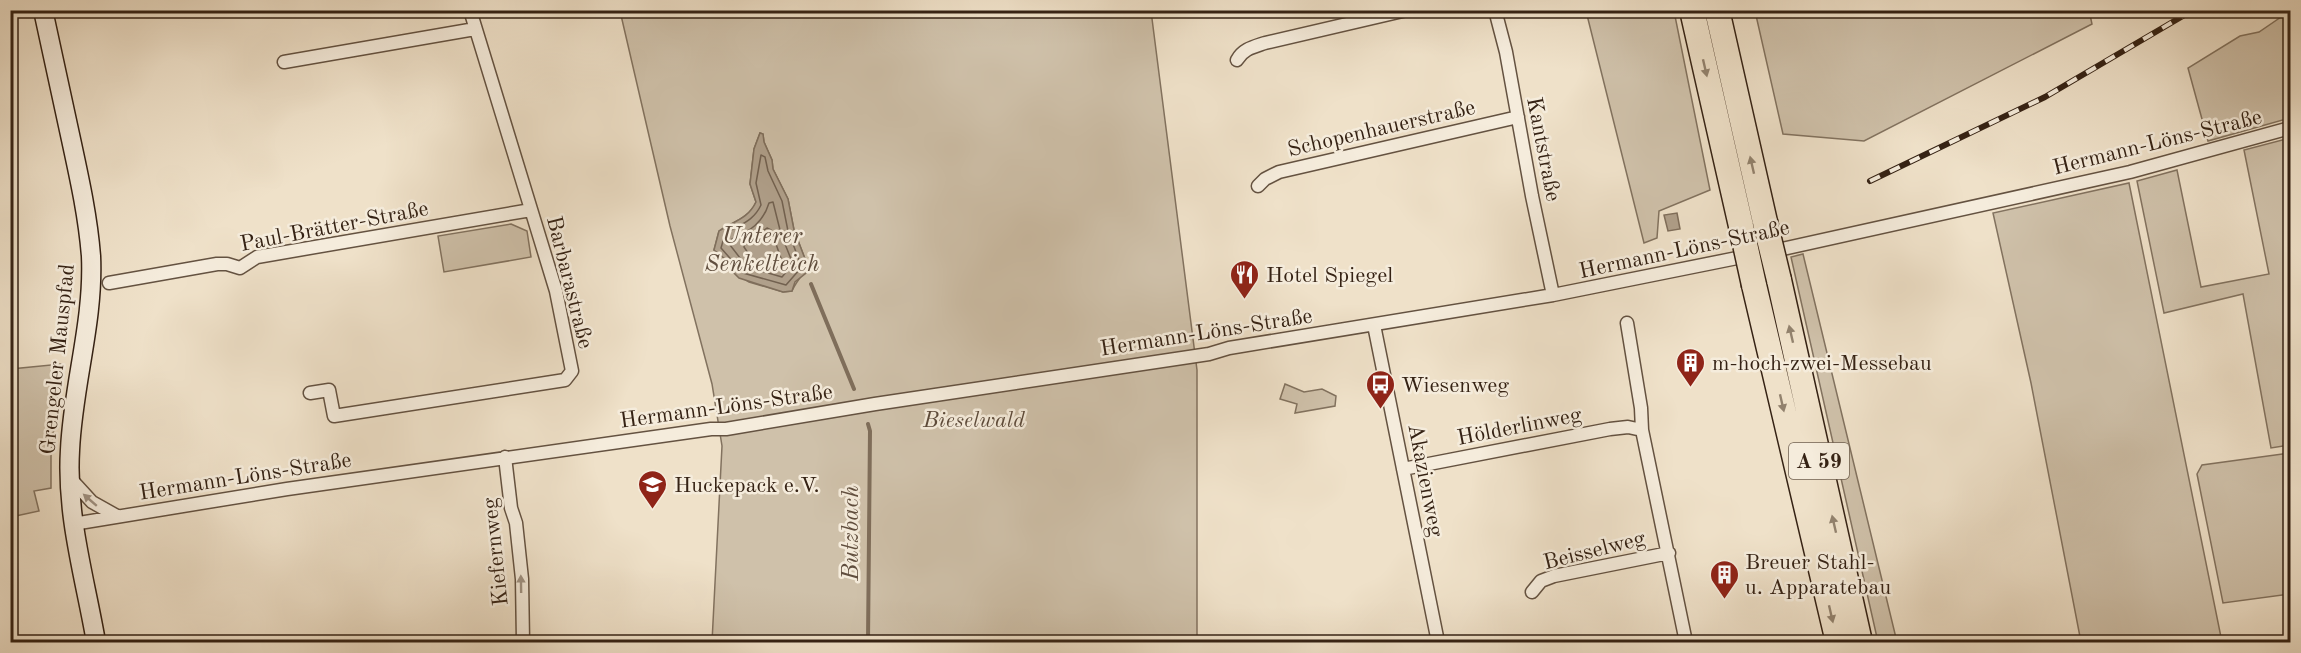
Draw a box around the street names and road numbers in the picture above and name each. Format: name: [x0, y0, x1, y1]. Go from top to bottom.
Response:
street label: Kantstraße: [1522, 95, 1564, 203]
street label: Schopenhauerstraße: [1285, 97, 1477, 161]
street label: Hermann-Löns-Straße: [2051, 106, 2264, 180]
street label: Paul-Brätter-Straße: [238, 198, 430, 256]
street label: Barbarastraße: [542, 214, 596, 351]
street label: Hermann-Löns-Straße: [1577, 217, 1792, 283]
street label: Grengeler Mauspfad: [37, 263, 79, 456]
street label: Hermann-Löns-Straße: [1098, 305, 1314, 361]
street label: Hermann-Löns-Straße: [618, 381, 834, 433]
street label: Hölderlinweg: [1455, 404, 1584, 450]
street label: Akazienweg: [1403, 422, 1447, 539]
road number: A 59: [1789, 443, 1849, 479]
street label: Hermann-Löns-Straße: [137, 449, 353, 505]
street label: Kiefernweg: [479, 496, 513, 607]
street label: Beisselweg: [1541, 528, 1648, 574]

